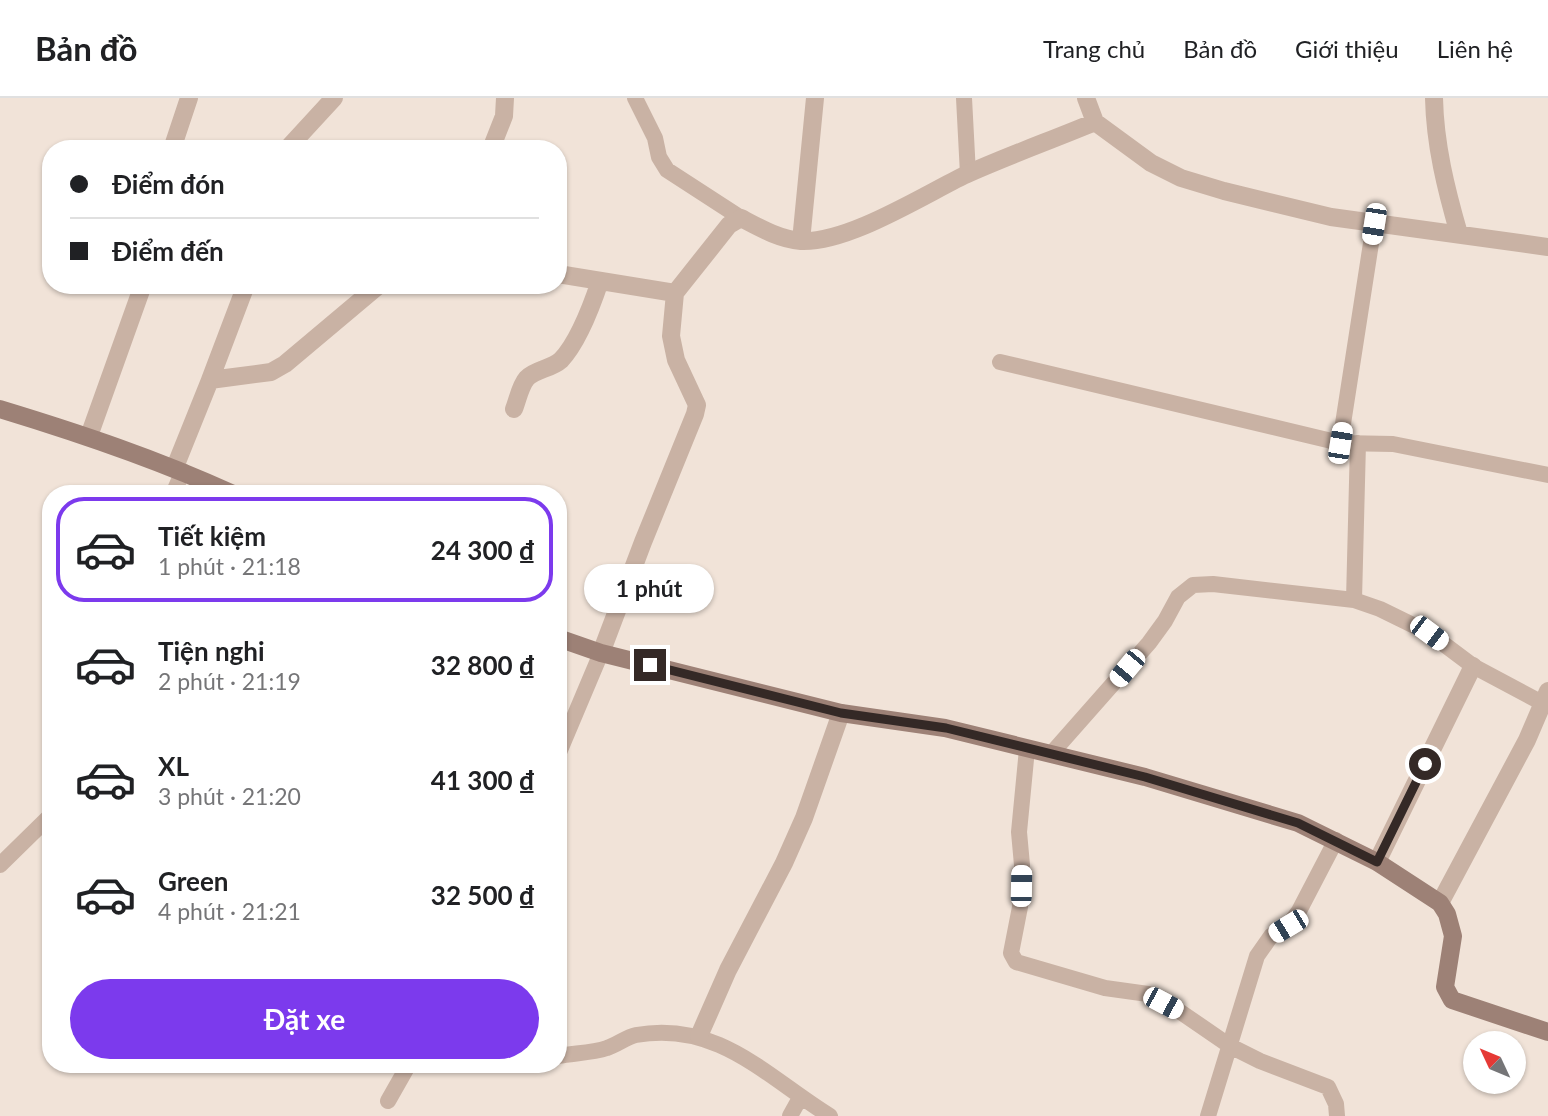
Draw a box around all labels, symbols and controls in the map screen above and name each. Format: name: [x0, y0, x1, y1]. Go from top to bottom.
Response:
text: Bản đồ: [35, 28, 138, 68]
text: Trang chủ: [1043, 34, 1145, 63]
text: Bản đồ: [1183, 34, 1257, 63]
text: Giới thiệu: [1295, 34, 1399, 63]
text: Liên hệ: [1437, 34, 1513, 63]
text: Điểm đón: [112, 168, 225, 200]
car: [1361, 202, 1388, 246]
text: Điểm đến: [112, 235, 224, 267]
car: [1327, 421, 1354, 465]
icon: car: [74, 518, 137, 581]
text: Tiết kiệm: [158, 520, 266, 552]
text: 24 300 ₫: [431, 534, 535, 566]
text: 1 phút · 21:18: [158, 552, 301, 580]
callout: 1 phút: [585, 564, 715, 612]
text: 1 phút: [616, 574, 682, 602]
car: [1406, 612, 1453, 654]
icon: car: [74, 633, 137, 696]
text: Tiện nghi: [158, 635, 265, 667]
car: [1106, 645, 1149, 691]
text: 32 800 ₫: [431, 649, 535, 681]
route end: [634, 649, 666, 681]
text: 2 phút · 21:19: [158, 667, 301, 695]
icon: car: [74, 748, 137, 811]
route start: [1409, 748, 1441, 780]
text: XL: [158, 750, 189, 782]
text: 41 300 ₫: [431, 764, 535, 796]
text: 3 phút · 21:20: [158, 782, 301, 810]
icon: car: [74, 863, 137, 926]
text: Green: [158, 865, 228, 897]
car: [1011, 865, 1032, 907]
text: 32 500 ₫: [431, 879, 535, 911]
text: 4 phút · 21:21: [158, 897, 301, 925]
car: [1265, 906, 1312, 946]
button: Đặt xe: [70, 979, 539, 1059]
car: [1140, 984, 1187, 1022]
north arrow: [1463, 1031, 1526, 1094]
map controls: [1463, 1031, 1526, 1094]

